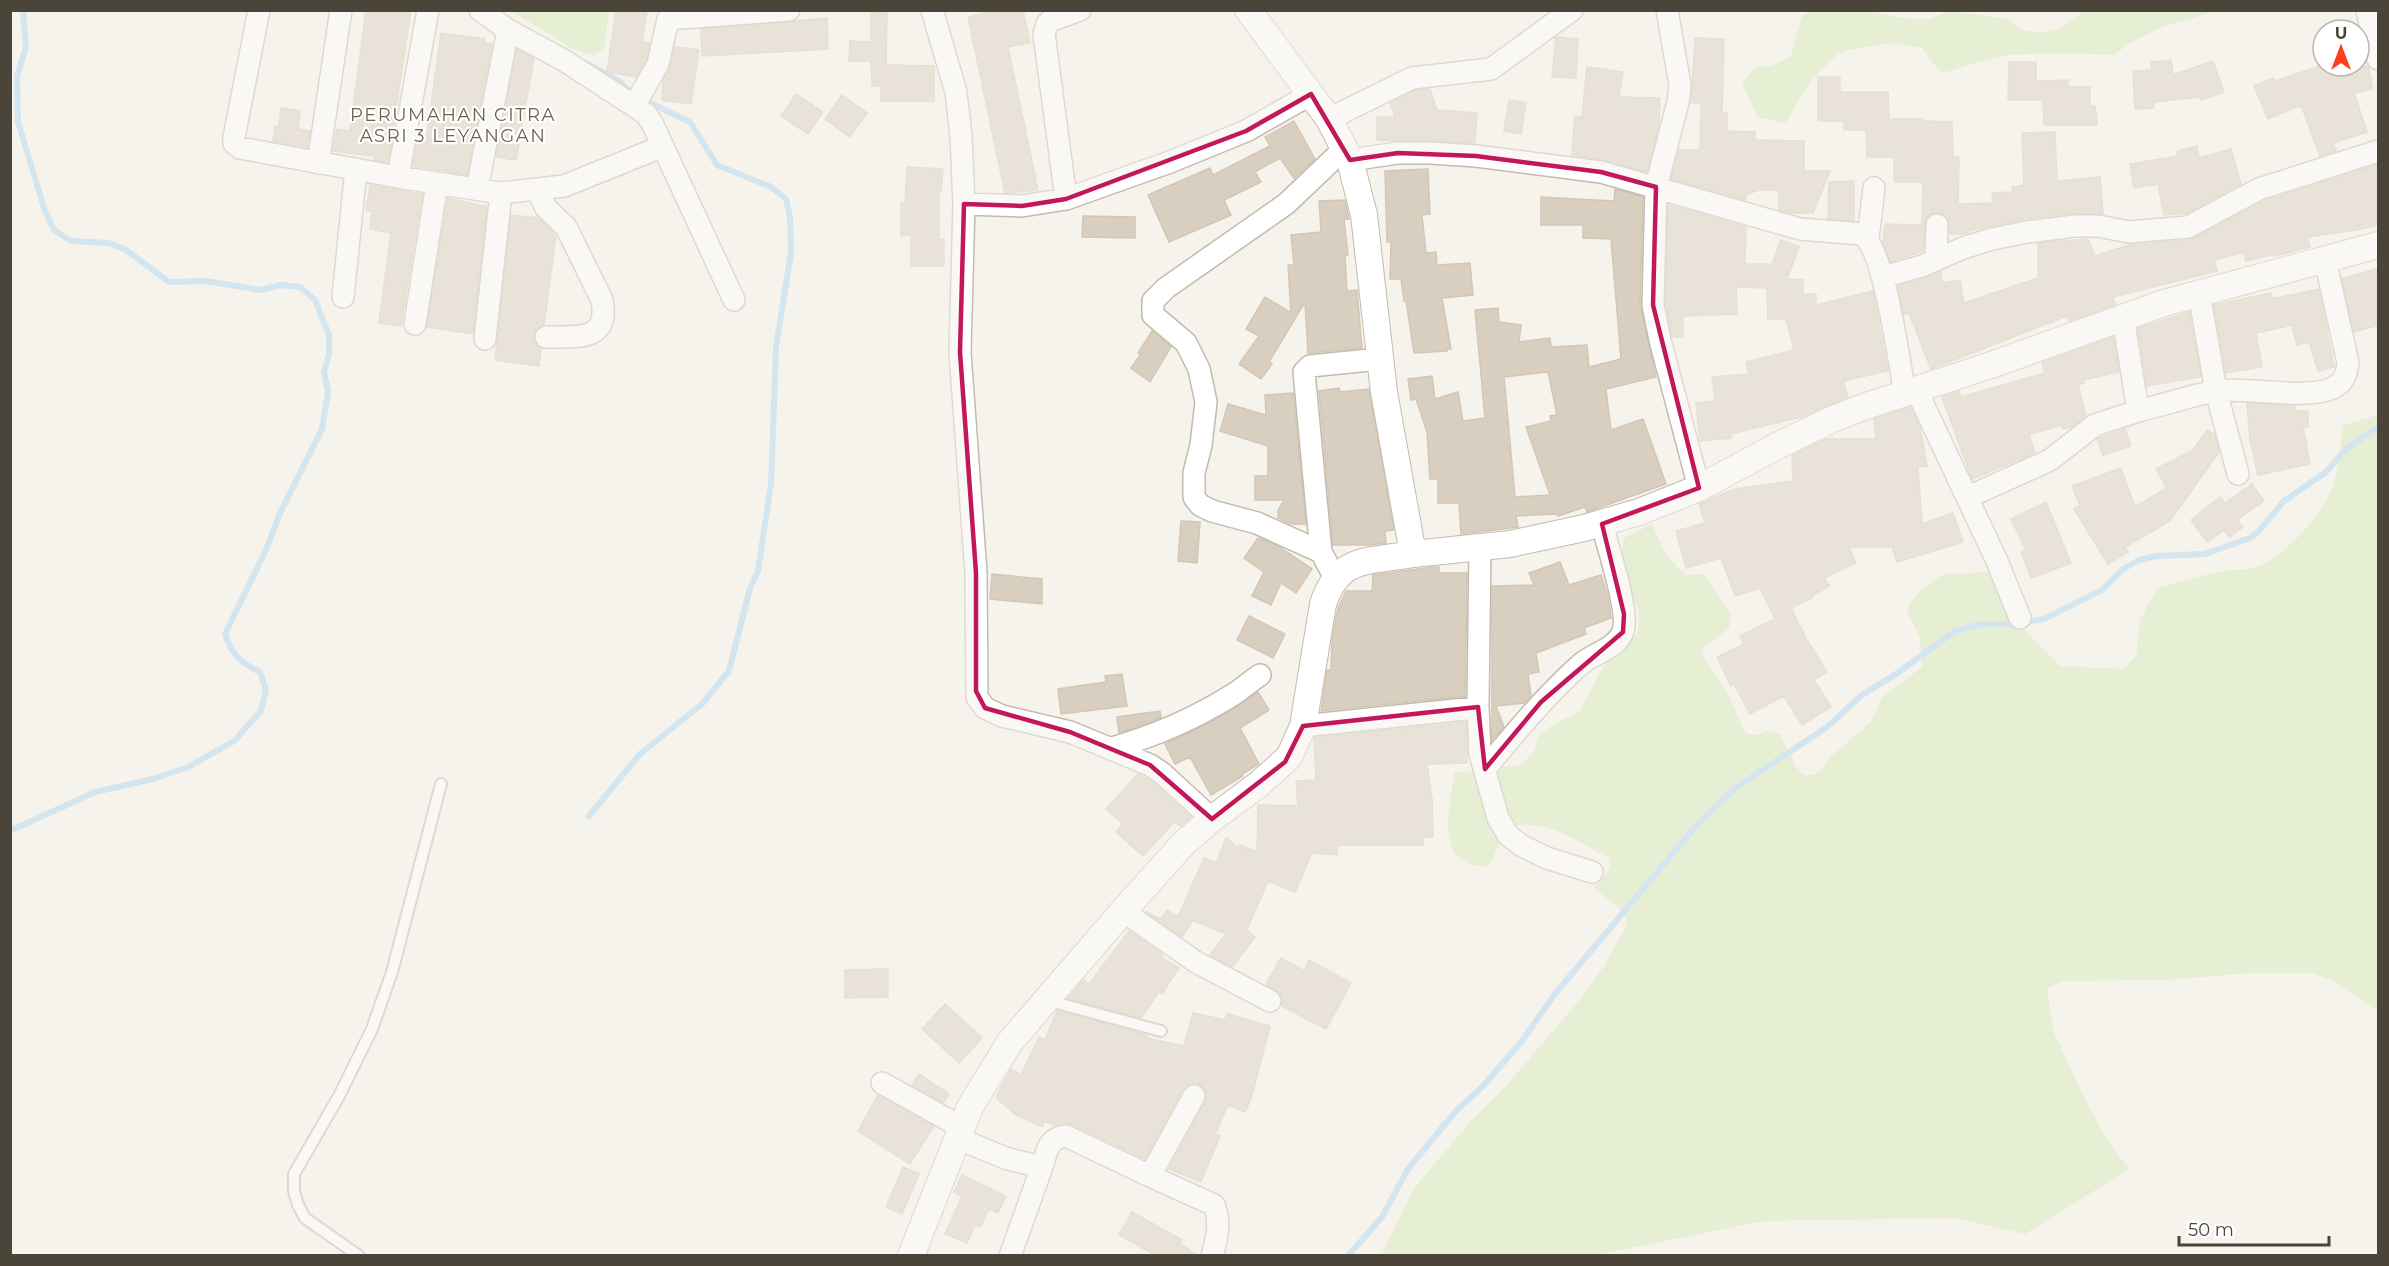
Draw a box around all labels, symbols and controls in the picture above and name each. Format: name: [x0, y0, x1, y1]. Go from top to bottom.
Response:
north arrow: [2311, 18, 2371, 78]
text: U: [2335, 24, 2347, 43]
district label: PERUMAHAN CITRA ASRI 3 LEYANGAN: [350, 104, 556, 147]
scale bar: [2179, 1209, 2329, 1247]
text: 50 m: [2188, 1219, 2234, 1241]

